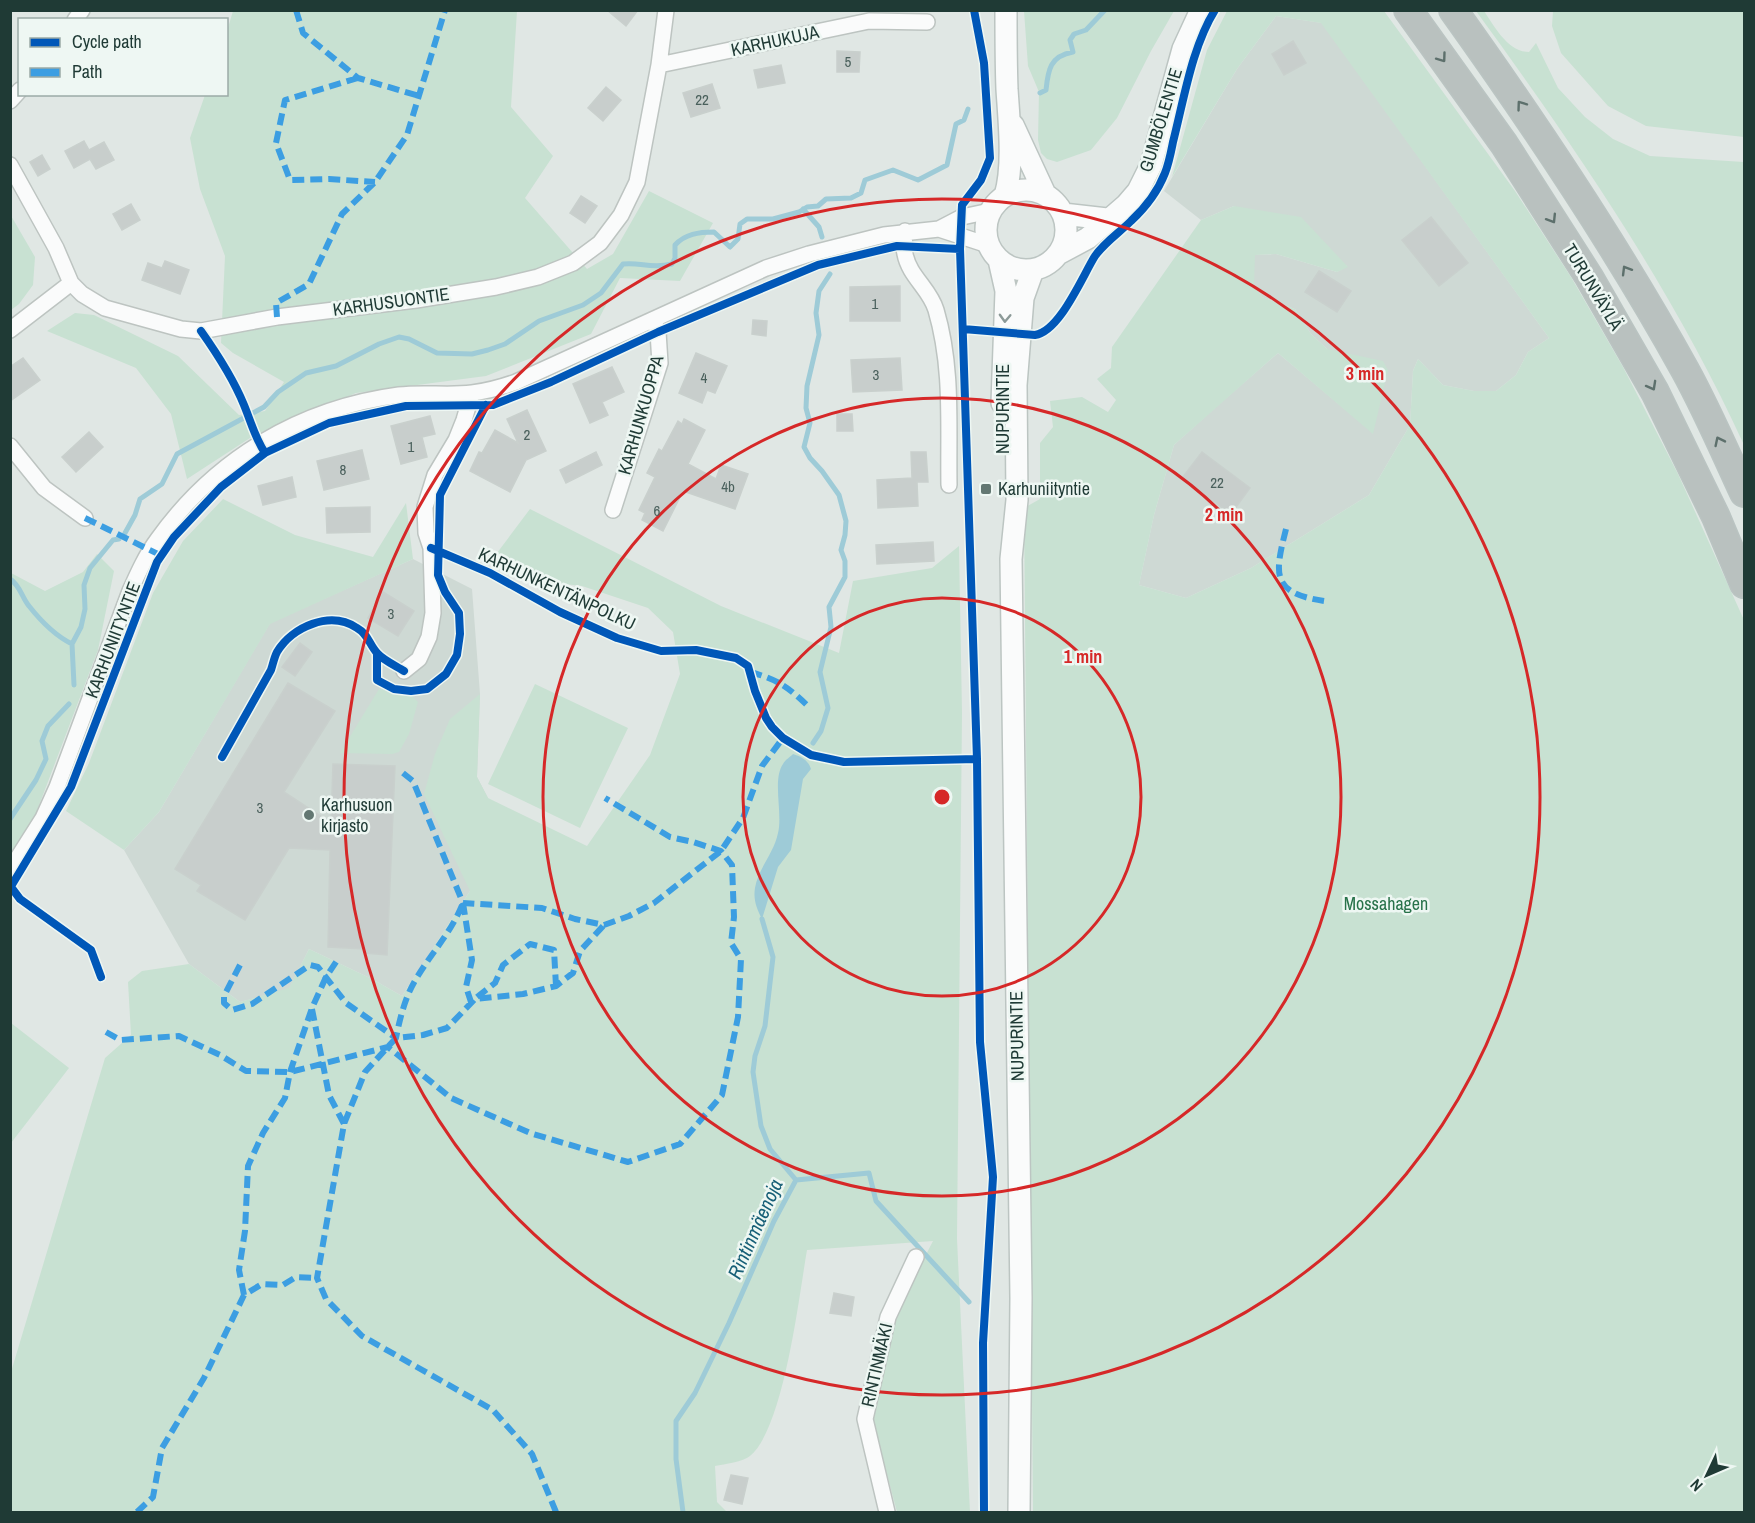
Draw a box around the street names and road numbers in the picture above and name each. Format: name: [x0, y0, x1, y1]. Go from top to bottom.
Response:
street label: KARHUKUJA: [729, 19, 821, 62]
street label: GUMBÖLENTIE: [1133, 65, 1188, 175]
street label: TURUNVÄYLÄ: [1558, 239, 1629, 335]
street label: KARHUSUONTIE: [331, 281, 451, 322]
street label: KARHUNKUOPPA: [612, 352, 669, 477]
street label: NUPURINTIE: [990, 364, 1015, 454]
street label: KARHUNKENTÄNPOLKU: [474, 541, 640, 636]
street label: KARHUNIITYNTIE: [79, 578, 146, 702]
street label: NUPURINTIE: [1003, 991, 1030, 1081]
street label: RINTINMÄKI: [855, 1321, 898, 1409]

